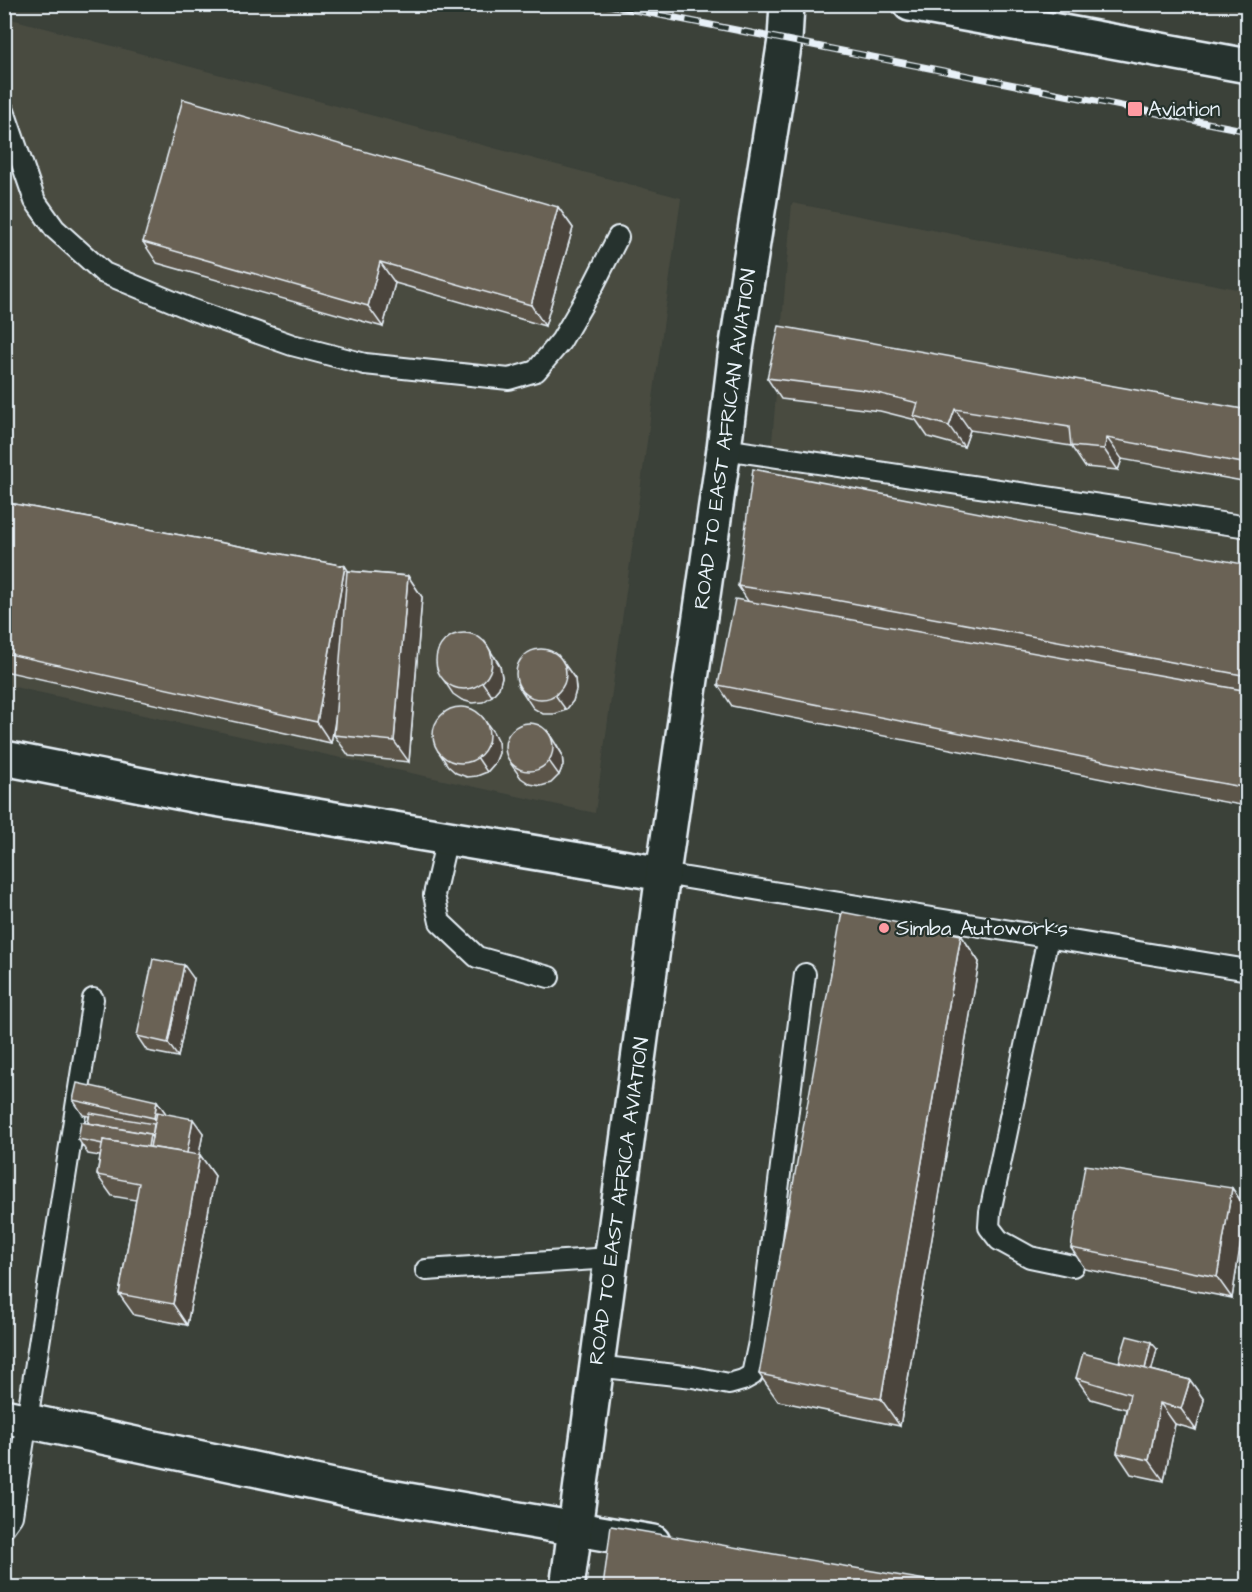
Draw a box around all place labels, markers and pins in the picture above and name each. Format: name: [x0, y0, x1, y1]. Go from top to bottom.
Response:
place label: Aviation: [1148, 95, 1220, 124]
marker: Aviation: [1126, 100, 1144, 118]
place label: Simba Autoworks: [896, 914, 1068, 943]
marker: Simba Autoworks: [877, 921, 891, 935]

